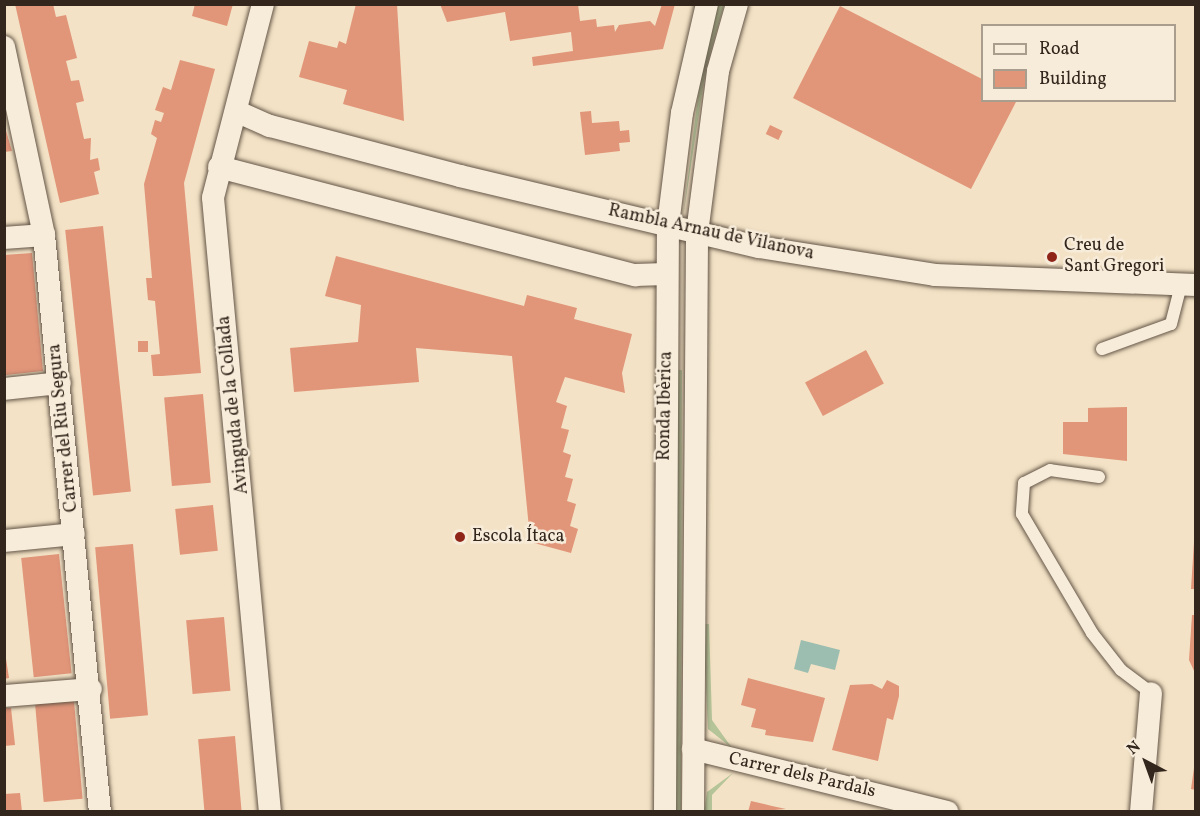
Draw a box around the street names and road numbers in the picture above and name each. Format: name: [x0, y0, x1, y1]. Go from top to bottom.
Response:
street label: Rambla Arnau de Vilanova: [606, 201, 816, 265]
street label: Avinguda de la Collada: [214, 315, 254, 495]
street label: Carrer del Riu Segura: [44, 343, 84, 513]
street label: Ronda Ibèrica: [654, 351, 678, 461]
street label: Carrer dels Pardals: [726, 749, 878, 803]

